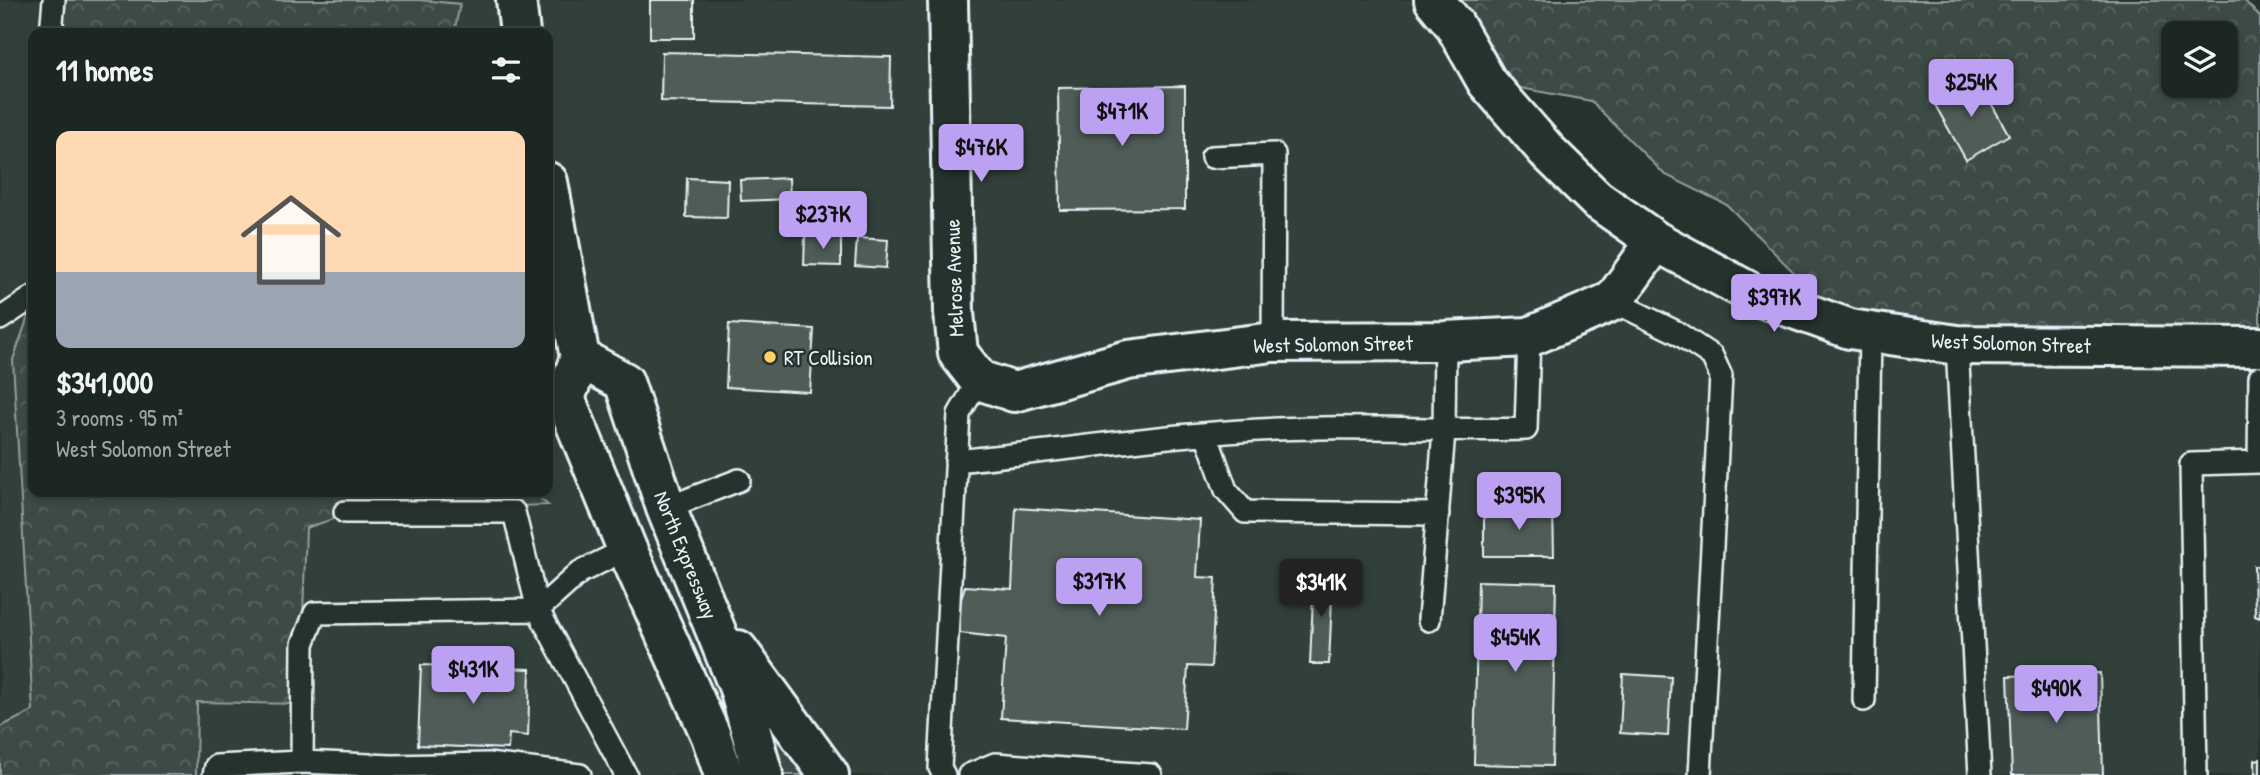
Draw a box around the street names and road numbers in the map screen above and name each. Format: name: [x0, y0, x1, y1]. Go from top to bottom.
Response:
street label: Melrose Avenue: [937, 219, 971, 337]
street label: West Solomon Street: [1931, 326, 2092, 360]
street label: West Solomon Street: [1253, 328, 1414, 360]
street label: North Expressway: [647, 487, 725, 623]

